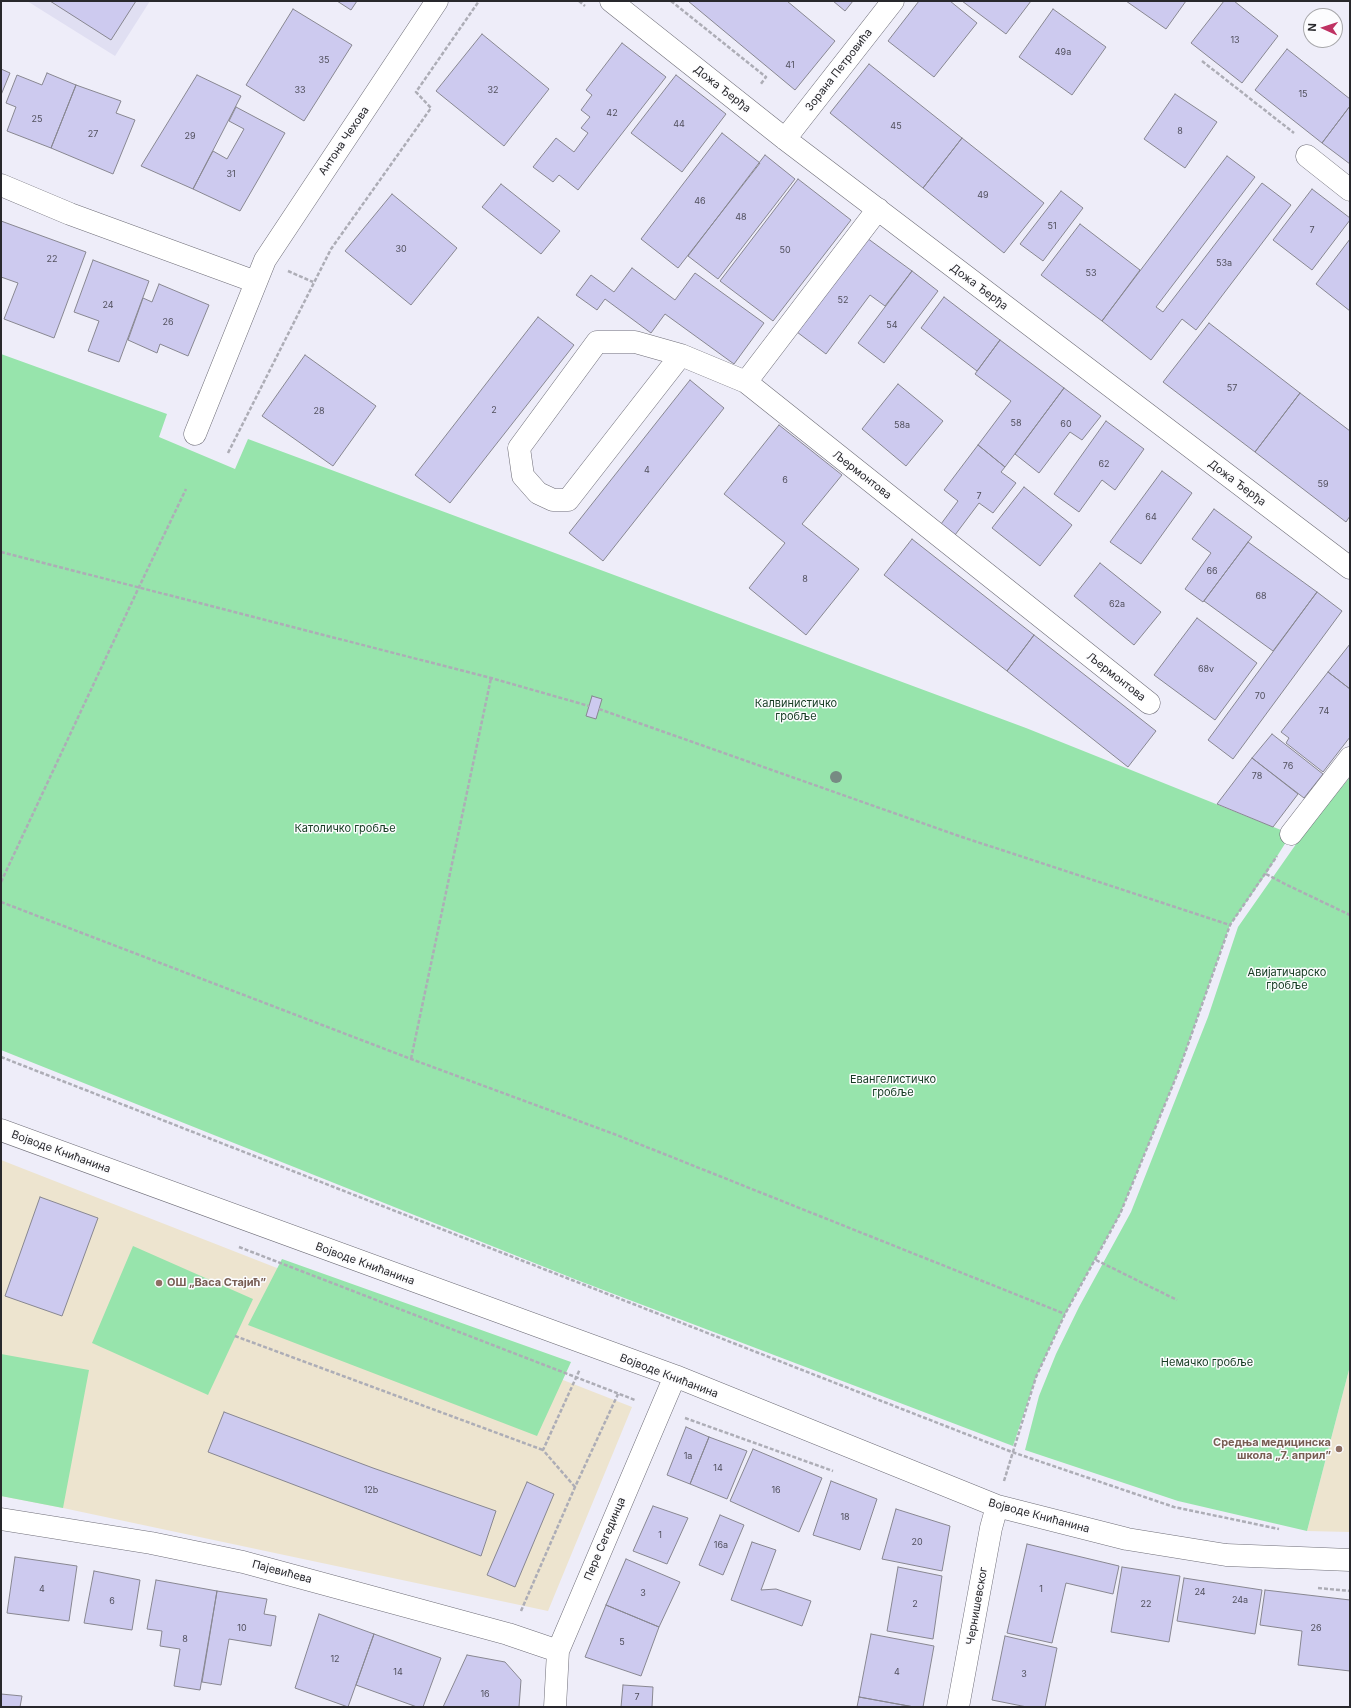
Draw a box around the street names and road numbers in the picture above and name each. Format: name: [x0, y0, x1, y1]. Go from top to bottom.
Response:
street label: Зорана Петровића: [803, 26, 875, 114]
street label: Дожа Ђерђа: [691, 63, 753, 115]
street label: Антона Чехова: [316, 104, 372, 178]
street label: Дожа Ђерђа: [948, 261, 1010, 313]
street label: Љермонтова: [830, 448, 894, 502]
street label: Дожа Ђерђа: [1206, 457, 1268, 509]
street label: Љермонтова: [1084, 650, 1148, 704]
street label: Војводе Книћанина: [10, 1128, 112, 1176]
street label: Војводе Книћанина: [314, 1240, 416, 1288]
street label: Војводе Книћанина: [618, 1351, 720, 1401]
street label: Пере Сегединца: [582, 1495, 628, 1583]
street label: Војводе Книћанина: [987, 1496, 1091, 1536]
street label: Пајевићева: [251, 1558, 313, 1586]
street label: Чернишевског: [964, 1566, 990, 1646]

